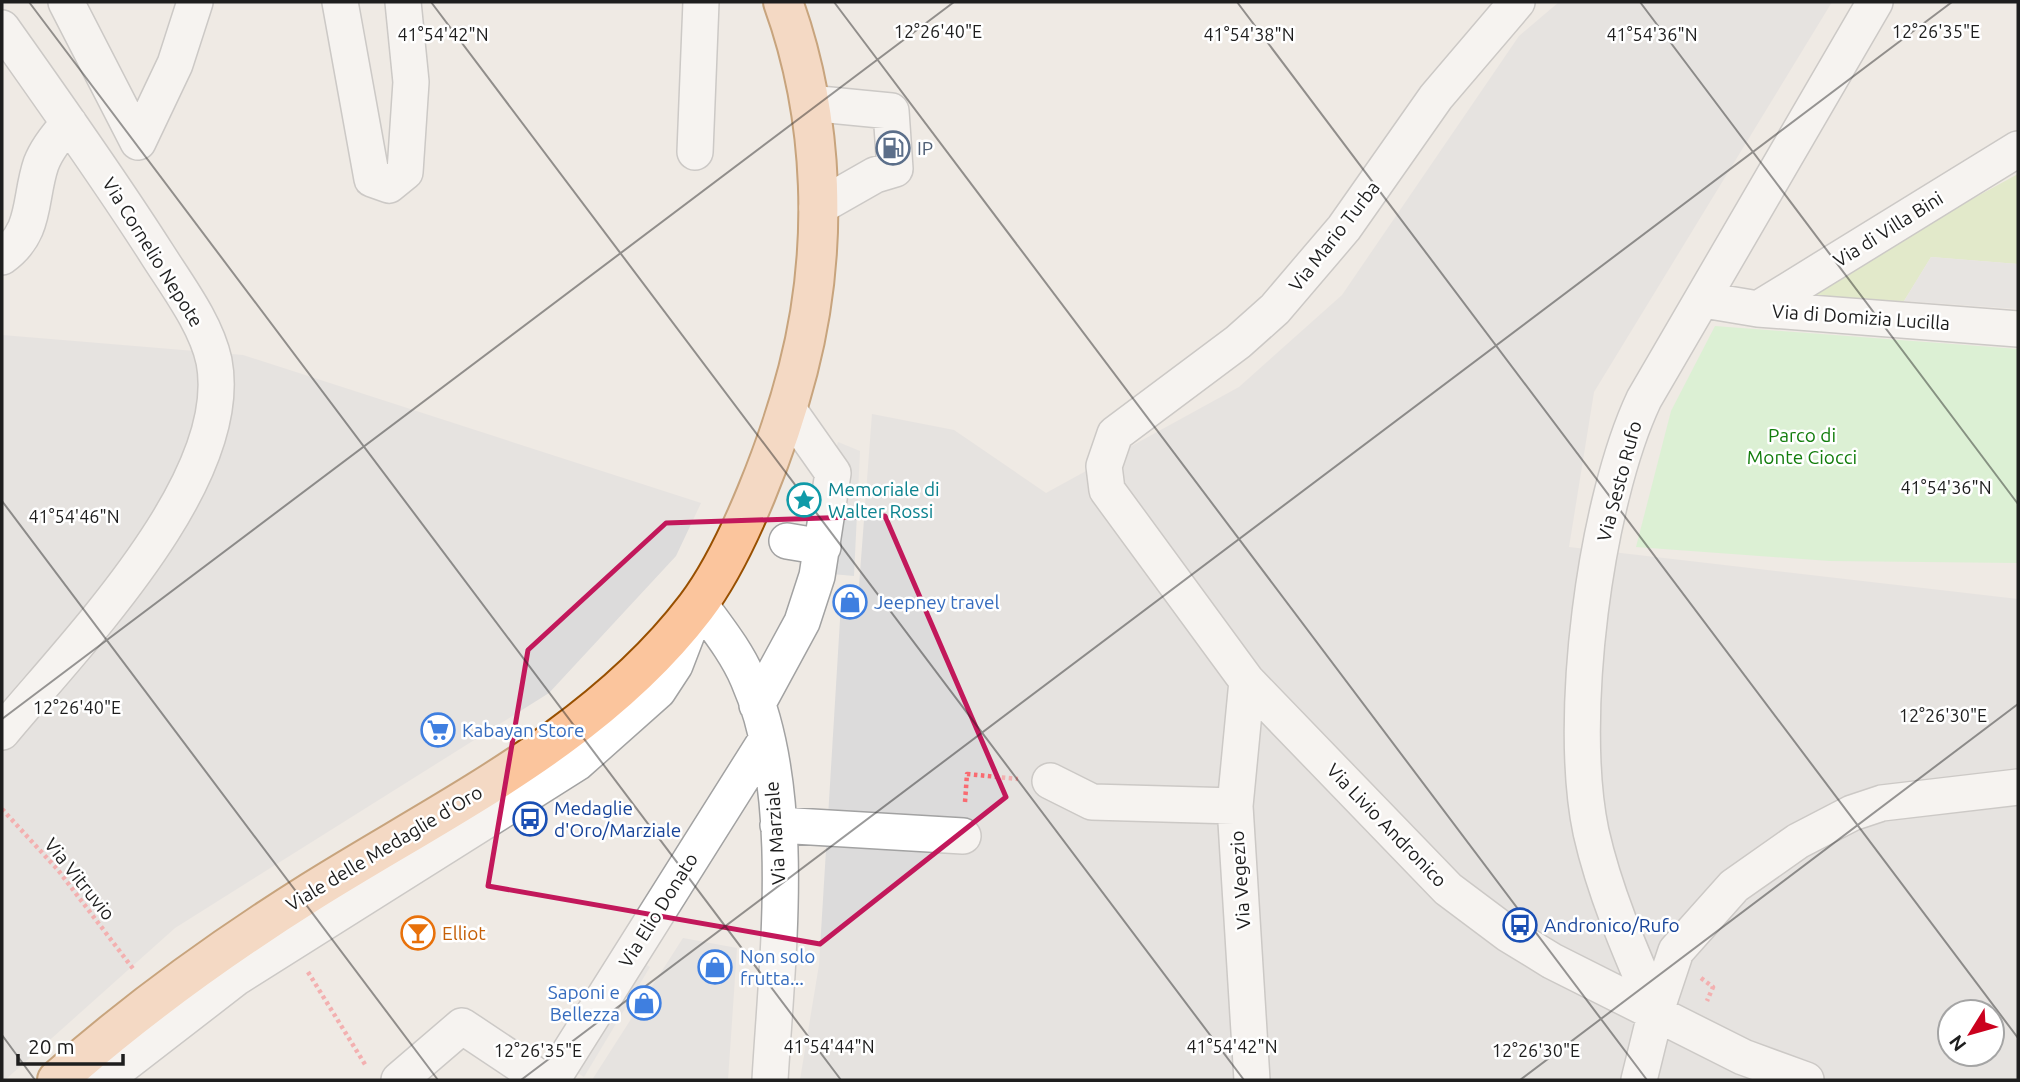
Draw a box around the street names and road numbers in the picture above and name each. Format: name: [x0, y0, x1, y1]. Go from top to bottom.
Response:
street label: Via Cornelio Nepote: [98, 173, 208, 331]
street label: Via Mario Turba: [1284, 176, 1384, 296]
street label: Via di Villa Bini: [1829, 187, 1947, 271]
street label: Via di Domizia Lucilla: [1771, 300, 1951, 334]
street label: Via Sesto Rufo: [1592, 418, 1646, 544]
street label: Via Livio Andronico: [1322, 759, 1452, 891]
street label: Viale delle Medaglie d'Oro: [282, 781, 486, 915]
street label: Via Marziale: [760, 781, 790, 885]
street label: Via Vegezio: [1226, 830, 1254, 930]
street label: Via Vitruvio: [40, 834, 120, 924]
street label: Via Elio Donato: [614, 849, 702, 971]

